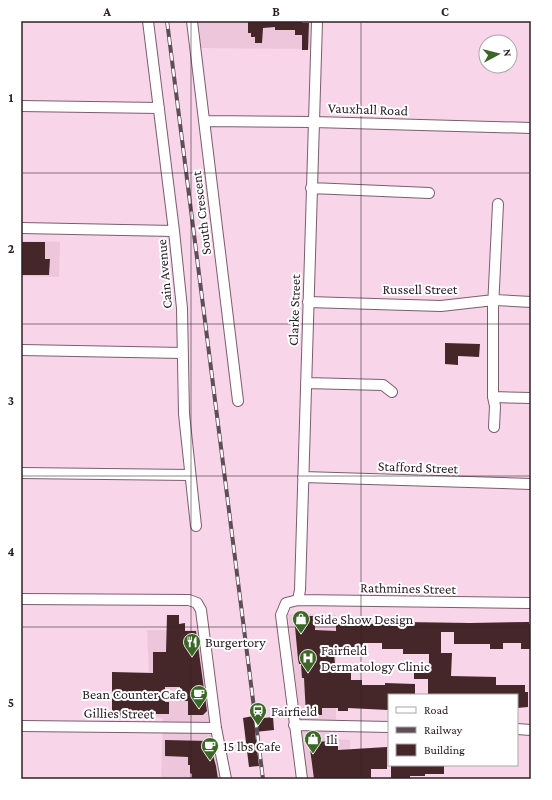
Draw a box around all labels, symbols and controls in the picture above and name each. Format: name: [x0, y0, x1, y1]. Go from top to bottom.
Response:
text: A: [102, 4, 111, 19]
text: B: [272, 4, 280, 19]
text: C: [441, 4, 449, 19]
north arrow: [478, 34, 518, 74]
text: N: [502, 48, 514, 58]
text: 1: [9, 90, 14, 105]
street label: Vauxhall Road: [328, 100, 409, 118]
street label: South Crescent: [188, 170, 214, 256]
street label: Cain Avenue: [153, 239, 175, 309]
text: 2: [8, 241, 15, 256]
street label: Clarke Street: [285, 274, 303, 346]
street label: Russell Street: [383, 281, 458, 297]
text: 3: [8, 393, 14, 408]
street label: Stafford Street: [378, 458, 459, 476]
text: 4: [7, 544, 15, 559]
street label: Rathmines Street: [360, 579, 456, 597]
shop icon: Side Show Design: [291, 609, 311, 634]
place label: Side Show Design: [314, 611, 414, 627]
restaurant icon: Burgertory: [182, 632, 202, 657]
place label: Burgertory: [205, 634, 266, 650]
place label: Fairfield Dermatology Clinic: [321, 642, 430, 674]
hospital icon: Fairfield Dermatology Clinic: [298, 648, 318, 673]
cafe icon: Bean Counter Cafe: [189, 684, 209, 709]
place label: Bean Counter Cafe: [82, 686, 186, 702]
legend: [388, 694, 518, 766]
text: 5: [8, 695, 14, 710]
station icon: Fairfield: [248, 701, 268, 726]
place label: Fairfield: [271, 703, 318, 719]
text: Road: [424, 703, 449, 717]
street label: Gillies Street: [84, 704, 155, 722]
text: Railway: [424, 723, 463, 737]
shop icon: Ili: [303, 729, 323, 754]
place label: Ili: [326, 731, 338, 747]
cafe icon: 15 lbs Cafe: [200, 736, 220, 761]
place label: 15 lbs Cafe: [223, 738, 281, 754]
text: Building: [424, 743, 465, 757]

